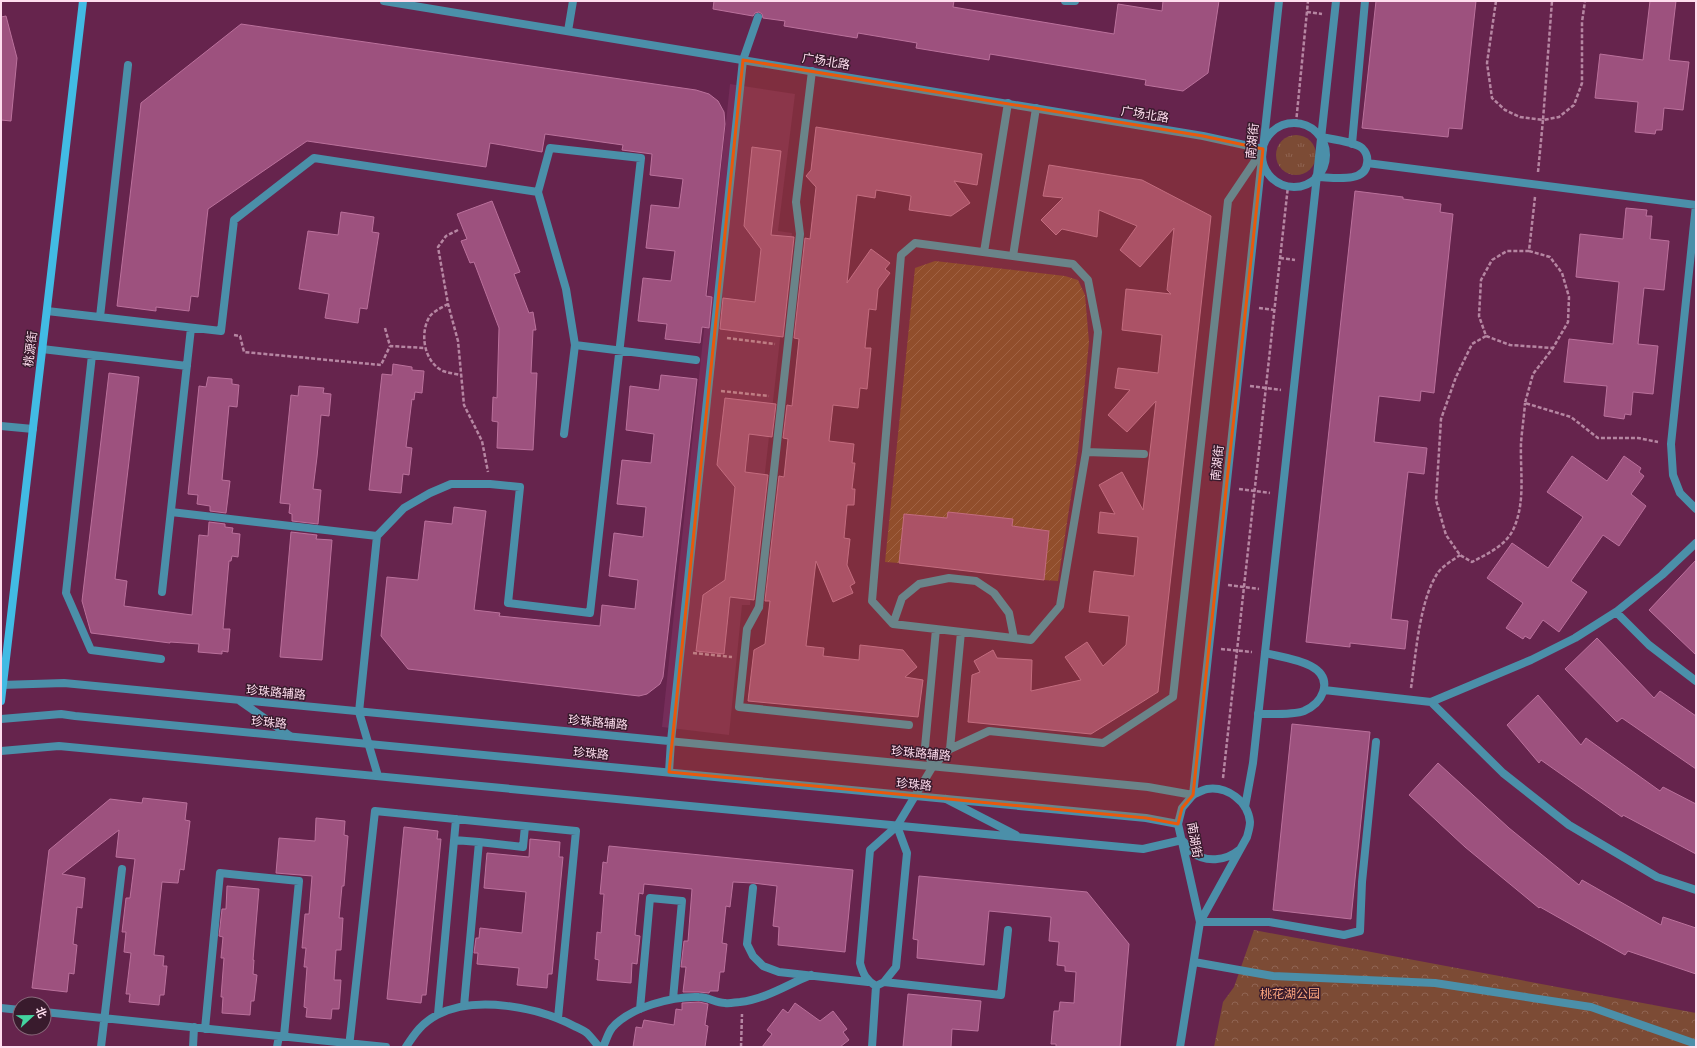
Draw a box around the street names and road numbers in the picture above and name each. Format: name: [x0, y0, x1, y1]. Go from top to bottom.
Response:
street label: 广场北路: [801, 49, 851, 73]
street label: 广场北路: [1120, 102, 1170, 126]
street label: 南湖街: [1242, 122, 1262, 160]
street label: 桃源街: [19, 330, 41, 368]
street label: 南湖街: [1207, 444, 1227, 482]
street label: 珍珠路辅路: [245, 681, 307, 703]
street label: 珍珠路辅路: [567, 711, 629, 733]
street label: 珍珠路: [250, 712, 288, 732]
street label: 珍珠路辅路: [890, 742, 952, 764]
street label: 珍珠路: [572, 743, 610, 763]
street label: 珍珠路: [895, 774, 933, 794]
street label: 南湖街: [1184, 821, 1206, 859]

